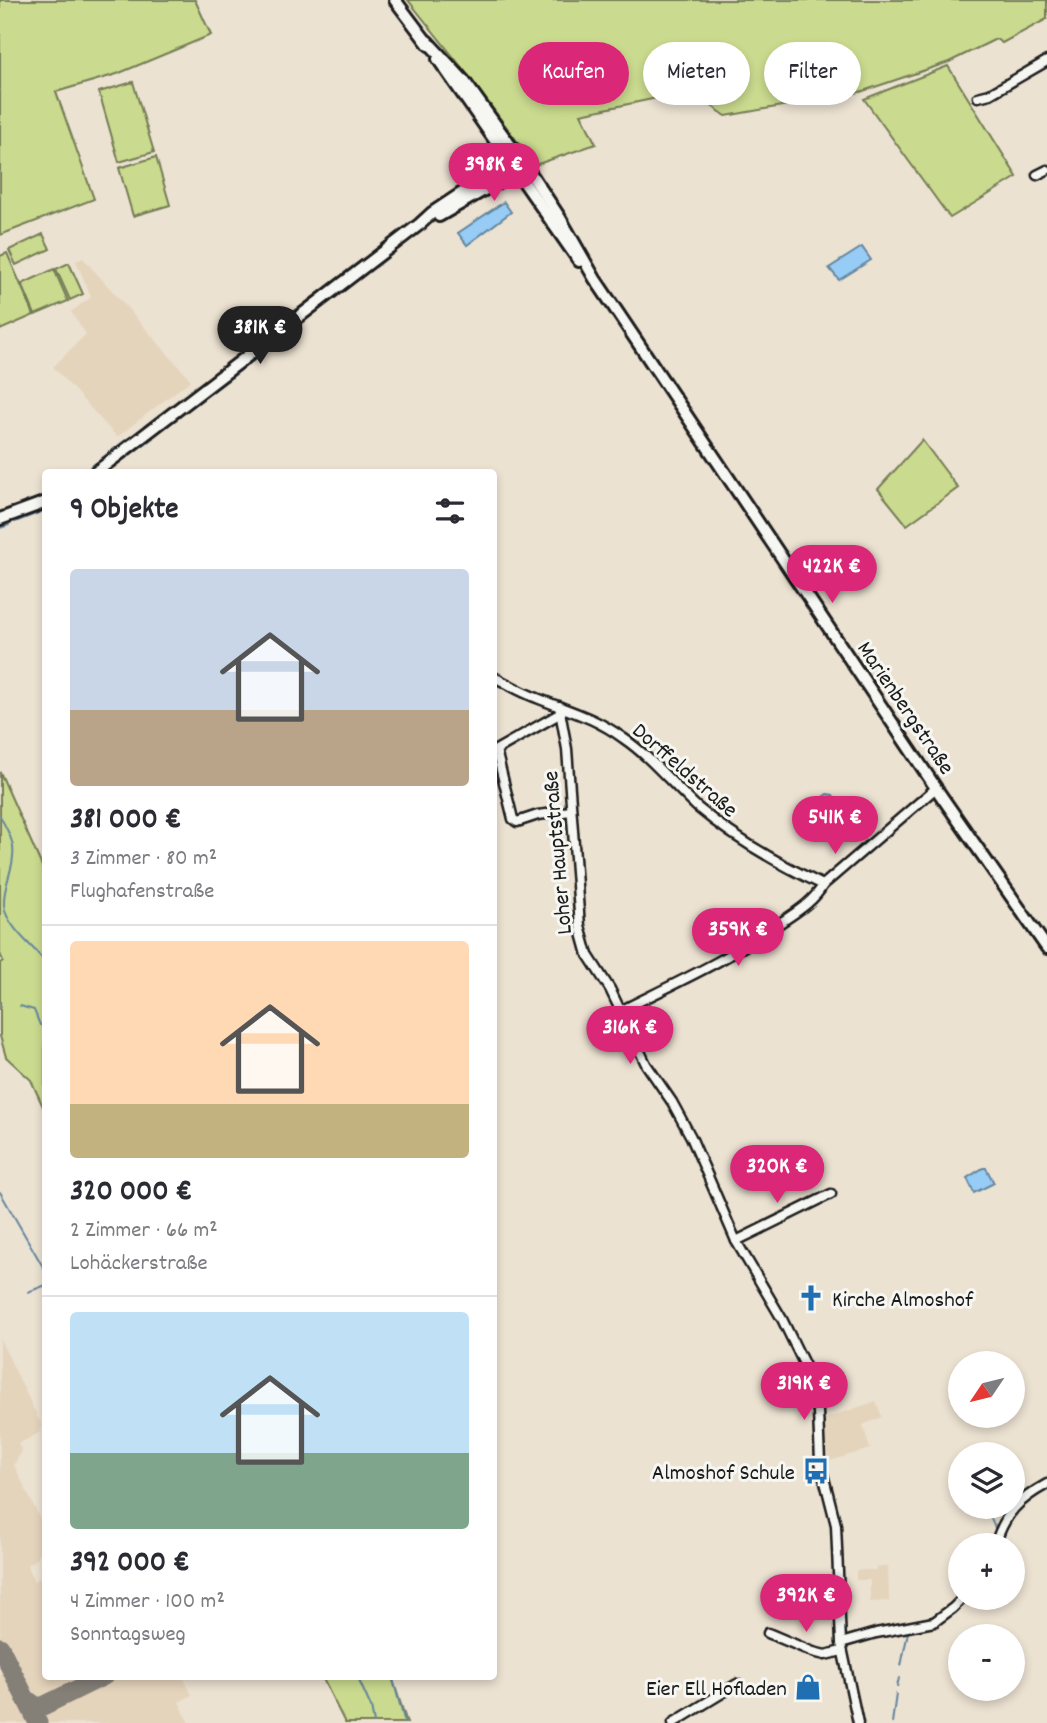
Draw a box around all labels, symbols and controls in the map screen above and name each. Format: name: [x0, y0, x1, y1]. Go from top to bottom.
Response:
chip: Kaufen: [518, 42, 629, 105]
chip: Mieten: [643, 42, 750, 105]
chip: Filter: [764, 42, 861, 105]
pin: 398K €: [437, 144, 551, 203]
text: 398K €: [465, 149, 523, 182]
pin: 381K €: [203, 306, 317, 366]
text: 381K €: [233, 312, 287, 345]
text: 9 Objekte: [70, 490, 178, 533]
icon: filters: [431, 492, 469, 530]
pin: 422K €: [775, 546, 889, 605]
text: 422K €: [803, 551, 861, 584]
icon: home: [207, 614, 333, 740]
street label: Marienbergstraße: [847, 635, 961, 782]
street label: Dorffeldstraße: [623, 716, 744, 827]
street label: Loher Hauptstraße: [536, 769, 583, 936]
pin: 541K €: [778, 796, 892, 856]
text: 381 000 €: [70, 800, 181, 843]
text: 541K €: [808, 802, 862, 835]
text: 3 Zimmer · 80 m²: [70, 843, 217, 876]
text: Flughafenstraße: [70, 876, 214, 909]
pin: 359K €: [681, 908, 795, 968]
text: 359K €: [708, 914, 768, 947]
icon: home: [207, 986, 333, 1112]
pin: 316K €: [573, 1006, 687, 1066]
text: 316K €: [602, 1012, 658, 1045]
pin: 320K €: [720, 1146, 834, 1205]
text: 320K €: [746, 1151, 808, 1184]
text: 320 000 €: [70, 1172, 192, 1215]
text: 2 Zimmer · 66 m²: [70, 1215, 218, 1248]
text: Lohäckerstraße: [70, 1248, 208, 1281]
church icon: Kirche Almoshof: [796, 1283, 826, 1313]
place label: Kirche Almoshof: [832, 1285, 974, 1318]
north arrow: [948, 1351, 1026, 1428]
map controls: [948, 1351, 1025, 1701]
icon: home: [207, 1357, 333, 1483]
pin: 319K €: [747, 1362, 861, 1422]
text: 319K €: [777, 1368, 831, 1401]
button: layers: [948, 1442, 1025, 1519]
bus stop icon: Almoshof Schule: [801, 1456, 831, 1486]
place label: Almoshof Schule: [652, 1458, 795, 1491]
button: +: [948, 1533, 1025, 1610]
text: 392 000 €: [70, 1543, 190, 1586]
pin: 392K €: [749, 1574, 863, 1634]
text: 392K €: [776, 1580, 836, 1613]
text: 4 Zimmer · 100 m²: [70, 1586, 225, 1619]
text: Sonntagsweg: [70, 1619, 186, 1652]
button: −: [948, 1624, 1025, 1701]
shop icon: Eier Ell Hofladen: [793, 1672, 823, 1702]
place label: Eier Ell Hofladen: [646, 1674, 787, 1707]

